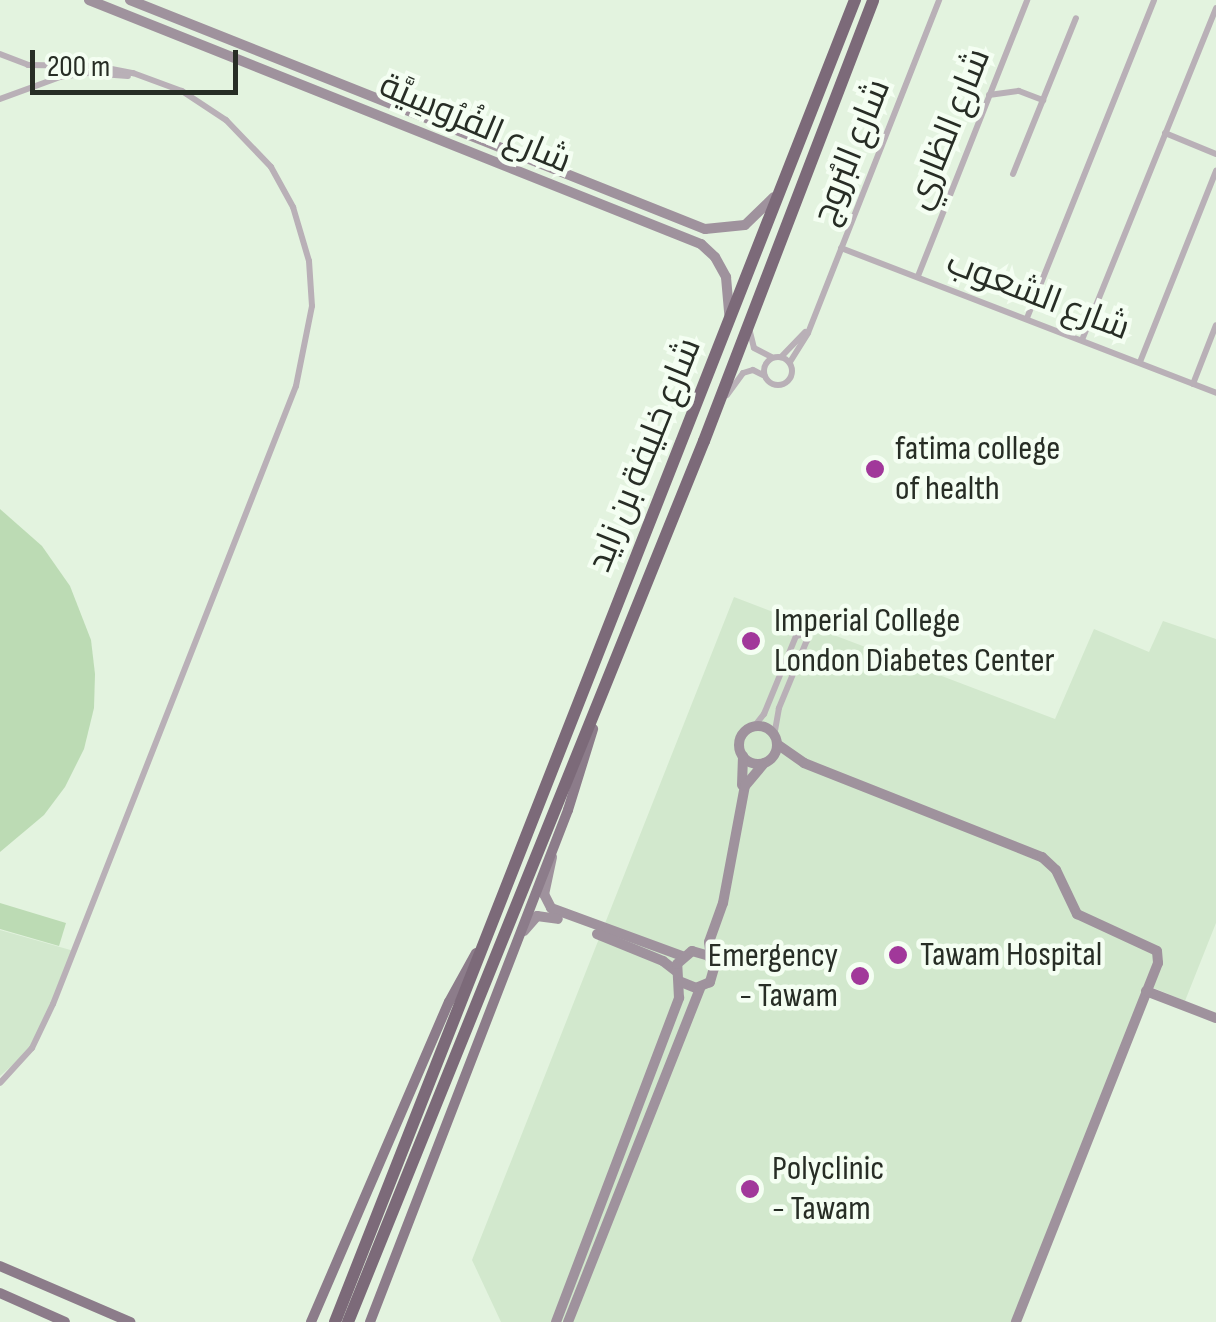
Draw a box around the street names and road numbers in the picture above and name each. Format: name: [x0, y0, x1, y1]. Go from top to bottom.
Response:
street label: شارع الظاري: [898, 43, 1000, 215]
street label: شارع الفُرُوسِيَّة: [373, 65, 577, 183]
street label: شارع البُروج: [804, 73, 900, 231]
street label: شارع الشعوب: [941, 242, 1135, 350]
street label: شارع خليفة بن زايد: [579, 332, 711, 578]

